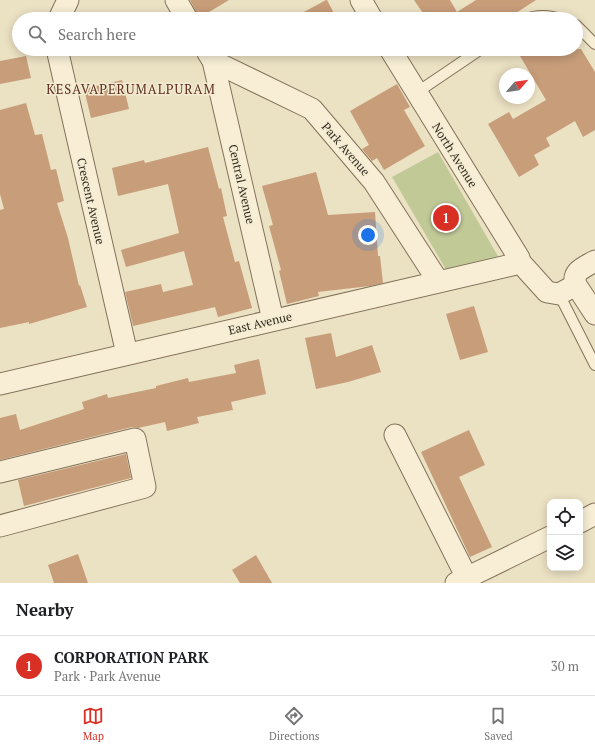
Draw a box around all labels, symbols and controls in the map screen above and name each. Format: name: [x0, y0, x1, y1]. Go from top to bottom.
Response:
search box: [12, 12, 583, 56]
icon: search: [26, 23, 48, 45]
text: Search here: [58, 24, 136, 44]
north arrow: [499, 68, 535, 104]
district label: KESAVAPERUMALPURAM: [46, 80, 216, 98]
street label: Park Avenue: [319, 119, 373, 179]
street label: North Avenue: [429, 120, 481, 190]
street label: Central Avenue: [226, 143, 258, 225]
street label: Crescent Avenue: [74, 156, 108, 246]
pin: 1: [433, 203, 459, 233]
your location: [358, 225, 378, 245]
street label: East Avenue: [227, 308, 293, 338]
map controls: [547, 499, 583, 571]
button: locate: [547, 499, 583, 535]
button: layers: [547, 535, 583, 571]
text: Nearby: [16, 598, 74, 621]
text: CORPORATION PARK: [54, 647, 209, 667]
text: 1: [25, 657, 33, 675]
text: 30 m: [551, 657, 579, 675]
text: Park · Park Avenue: [54, 667, 161, 685]
tab: Map: [82, 705, 104, 743]
tab: Directions: [269, 705, 320, 743]
tab: Saved: [484, 705, 513, 743]

